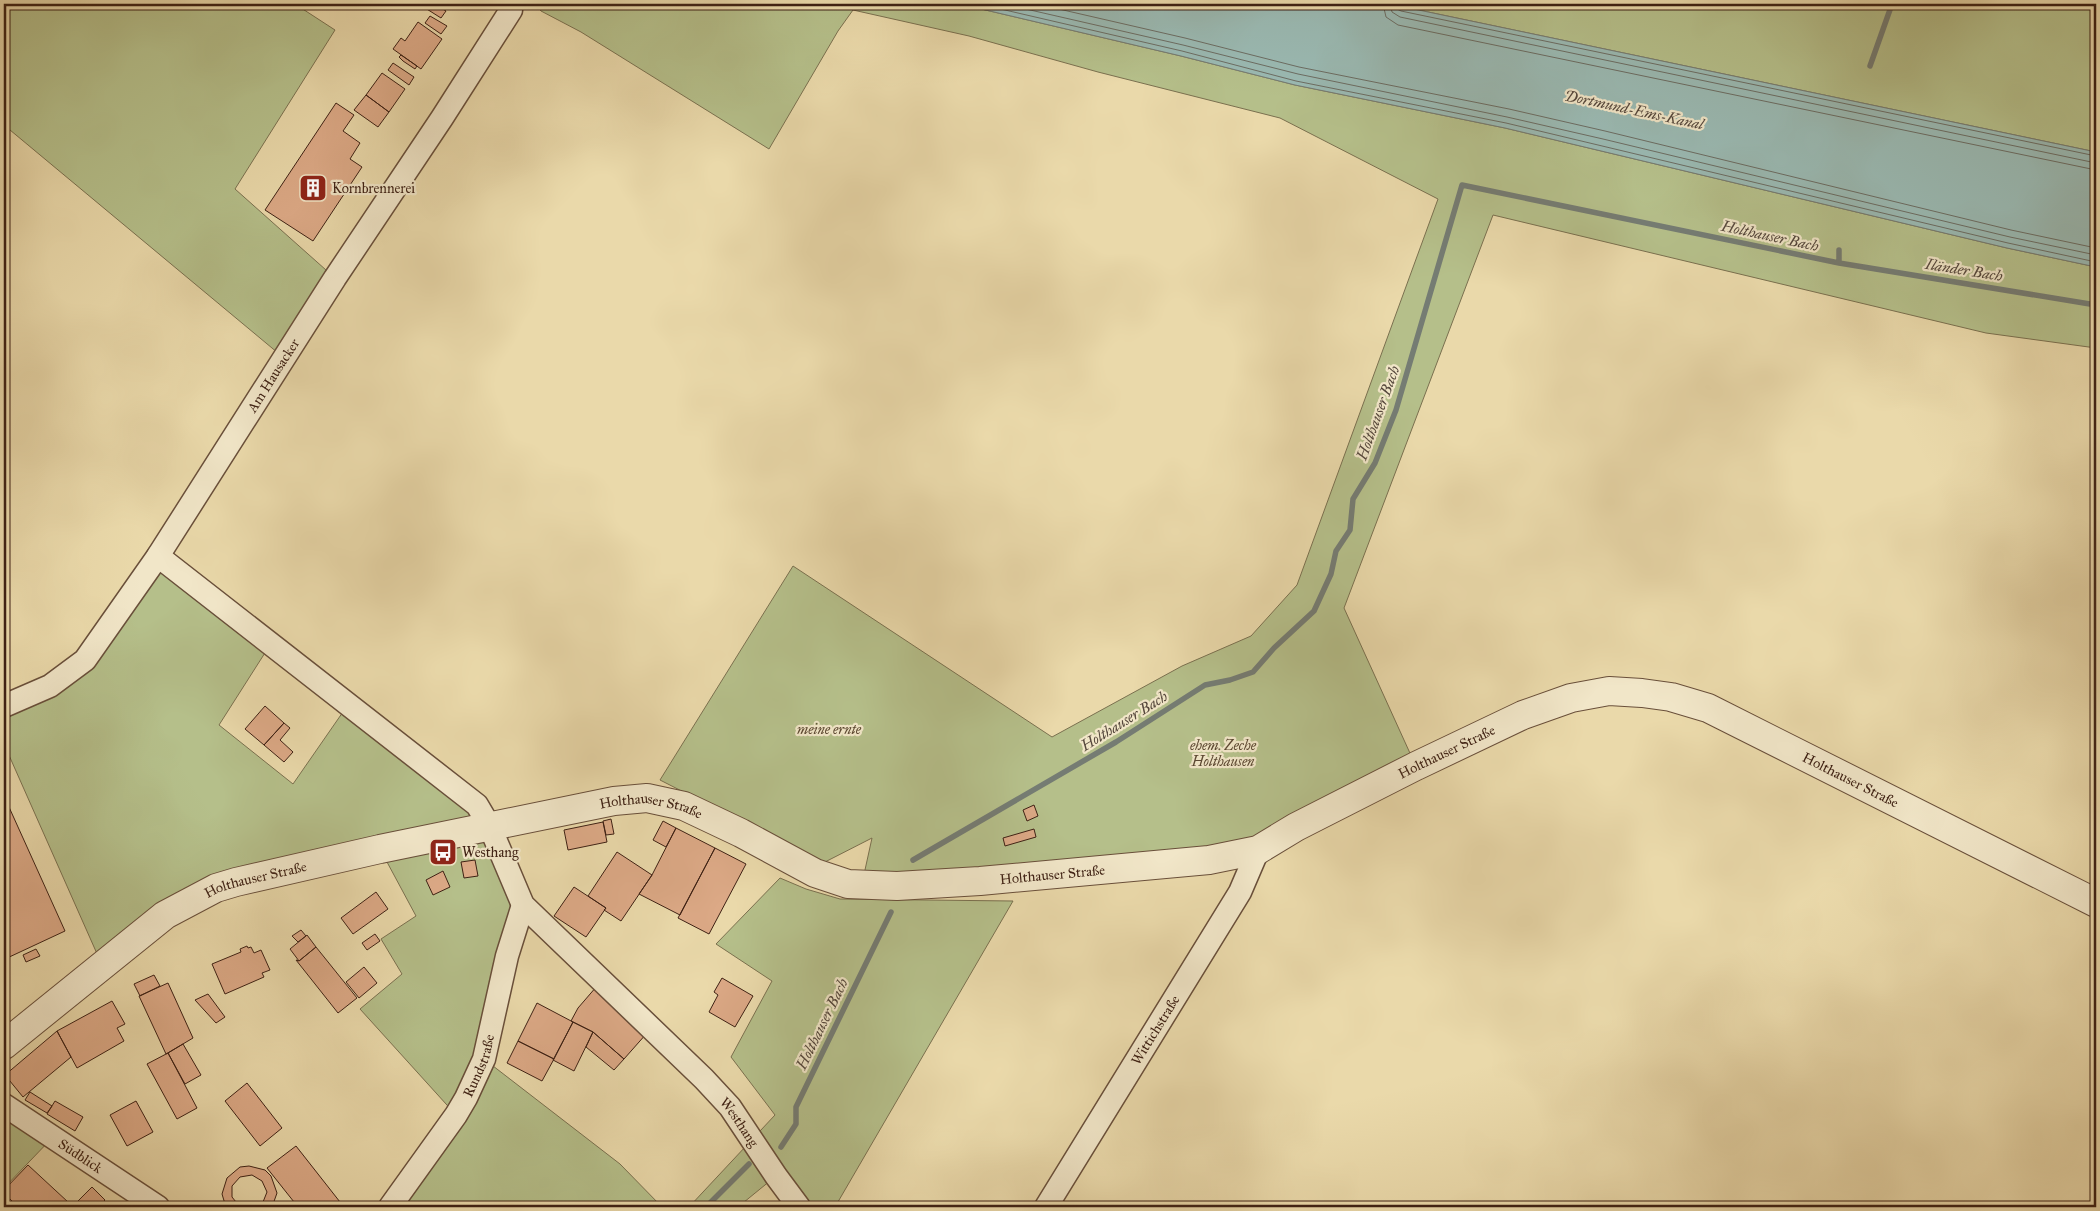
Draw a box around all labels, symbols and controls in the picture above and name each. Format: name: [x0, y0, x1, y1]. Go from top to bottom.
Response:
water label: Dortmund-Ems-Kanal: [1563, 86, 1707, 134]
building icon: Kornbrennerei: [298, 173, 328, 203]
place label: Kornbrennerei: [332, 180, 415, 197]
water label: Holthauser Bach: [1719, 217, 1821, 255]
water label: Iländer Bach: [1923, 255, 2005, 285]
street label: Am Hausacker: [243, 335, 303, 416]
water label: Holthauser Bach: [1352, 363, 1404, 464]
water label: Holthauser Bach: [1076, 687, 1171, 755]
park label: meine ernte: [797, 721, 862, 738]
street label: Holthauser Straße: [1395, 721, 1498, 782]
park label: ehem. Zeche Holthausen: [1190, 737, 1257, 770]
street label: Holthauser Straße: [1800, 748, 1902, 811]
street label: Holthauser Straße: [598, 789, 706, 822]
bus stop icon: Westhang: [428, 837, 458, 867]
place label: Westhang: [462, 844, 519, 861]
street label: Holthauser Straße: [201, 858, 308, 901]
street label: Holthauser Straße: [999, 861, 1106, 888]
water label: Holthauser Bach: [792, 975, 852, 1073]
street label: Wittichstraße: [1127, 992, 1183, 1068]
street label: Rundstraße: [459, 1032, 498, 1100]
street label: Westhang: [717, 1094, 763, 1150]
street label: Südblick: [55, 1135, 106, 1177]

